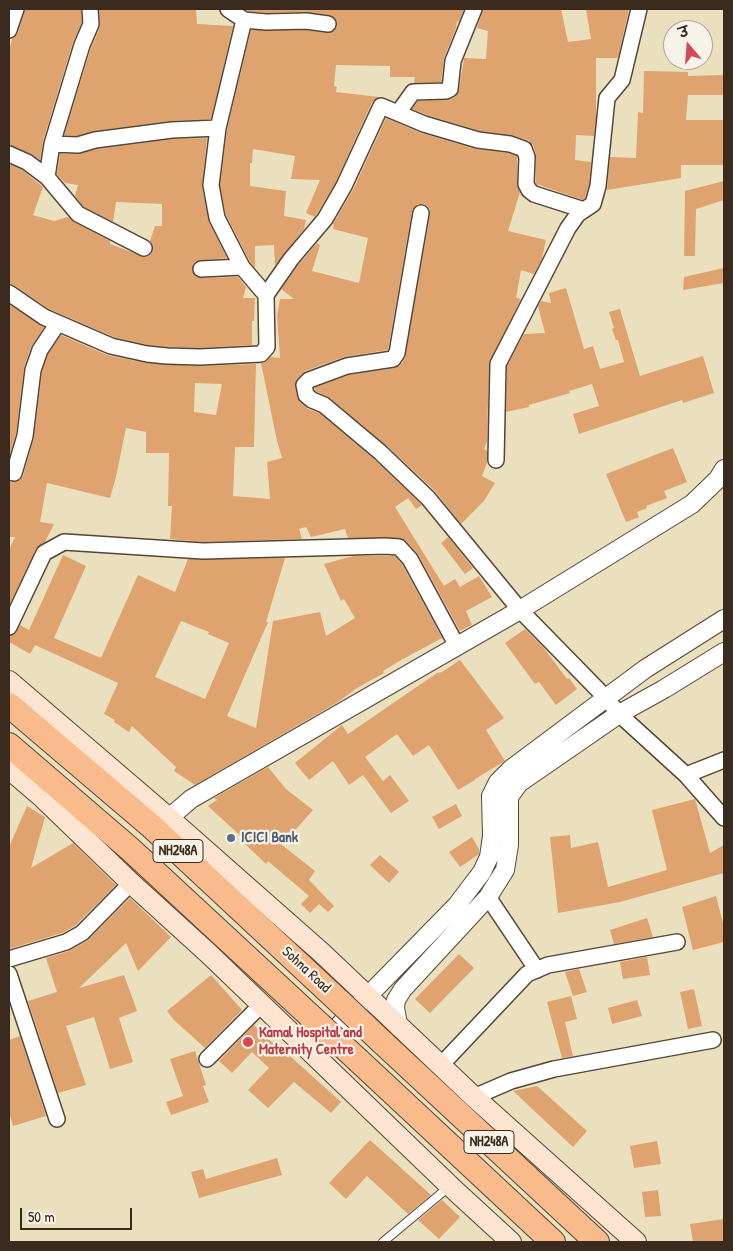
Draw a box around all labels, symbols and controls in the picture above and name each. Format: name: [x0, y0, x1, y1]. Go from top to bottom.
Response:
north arrow: [663, 20, 713, 70]
text: उ: [676, 21, 691, 42]
place label: ICICI Bank: [241, 829, 298, 847]
marker: ICICI Bank: [225, 832, 237, 844]
road number: NH248A: [153, 839, 203, 862]
street label: Sohna Road: [278, 943, 334, 997]
place label: Kamal Hospital and Maternity Centre: [259, 1024, 362, 1059]
marker: Kamal Hospital and Maternity Centre: [241, 1035, 255, 1049]
road number: NH248A: [464, 1130, 514, 1154]
scale bar: [22, 1198, 135, 1230]
text: 50 m: [28, 1206, 55, 1227]

